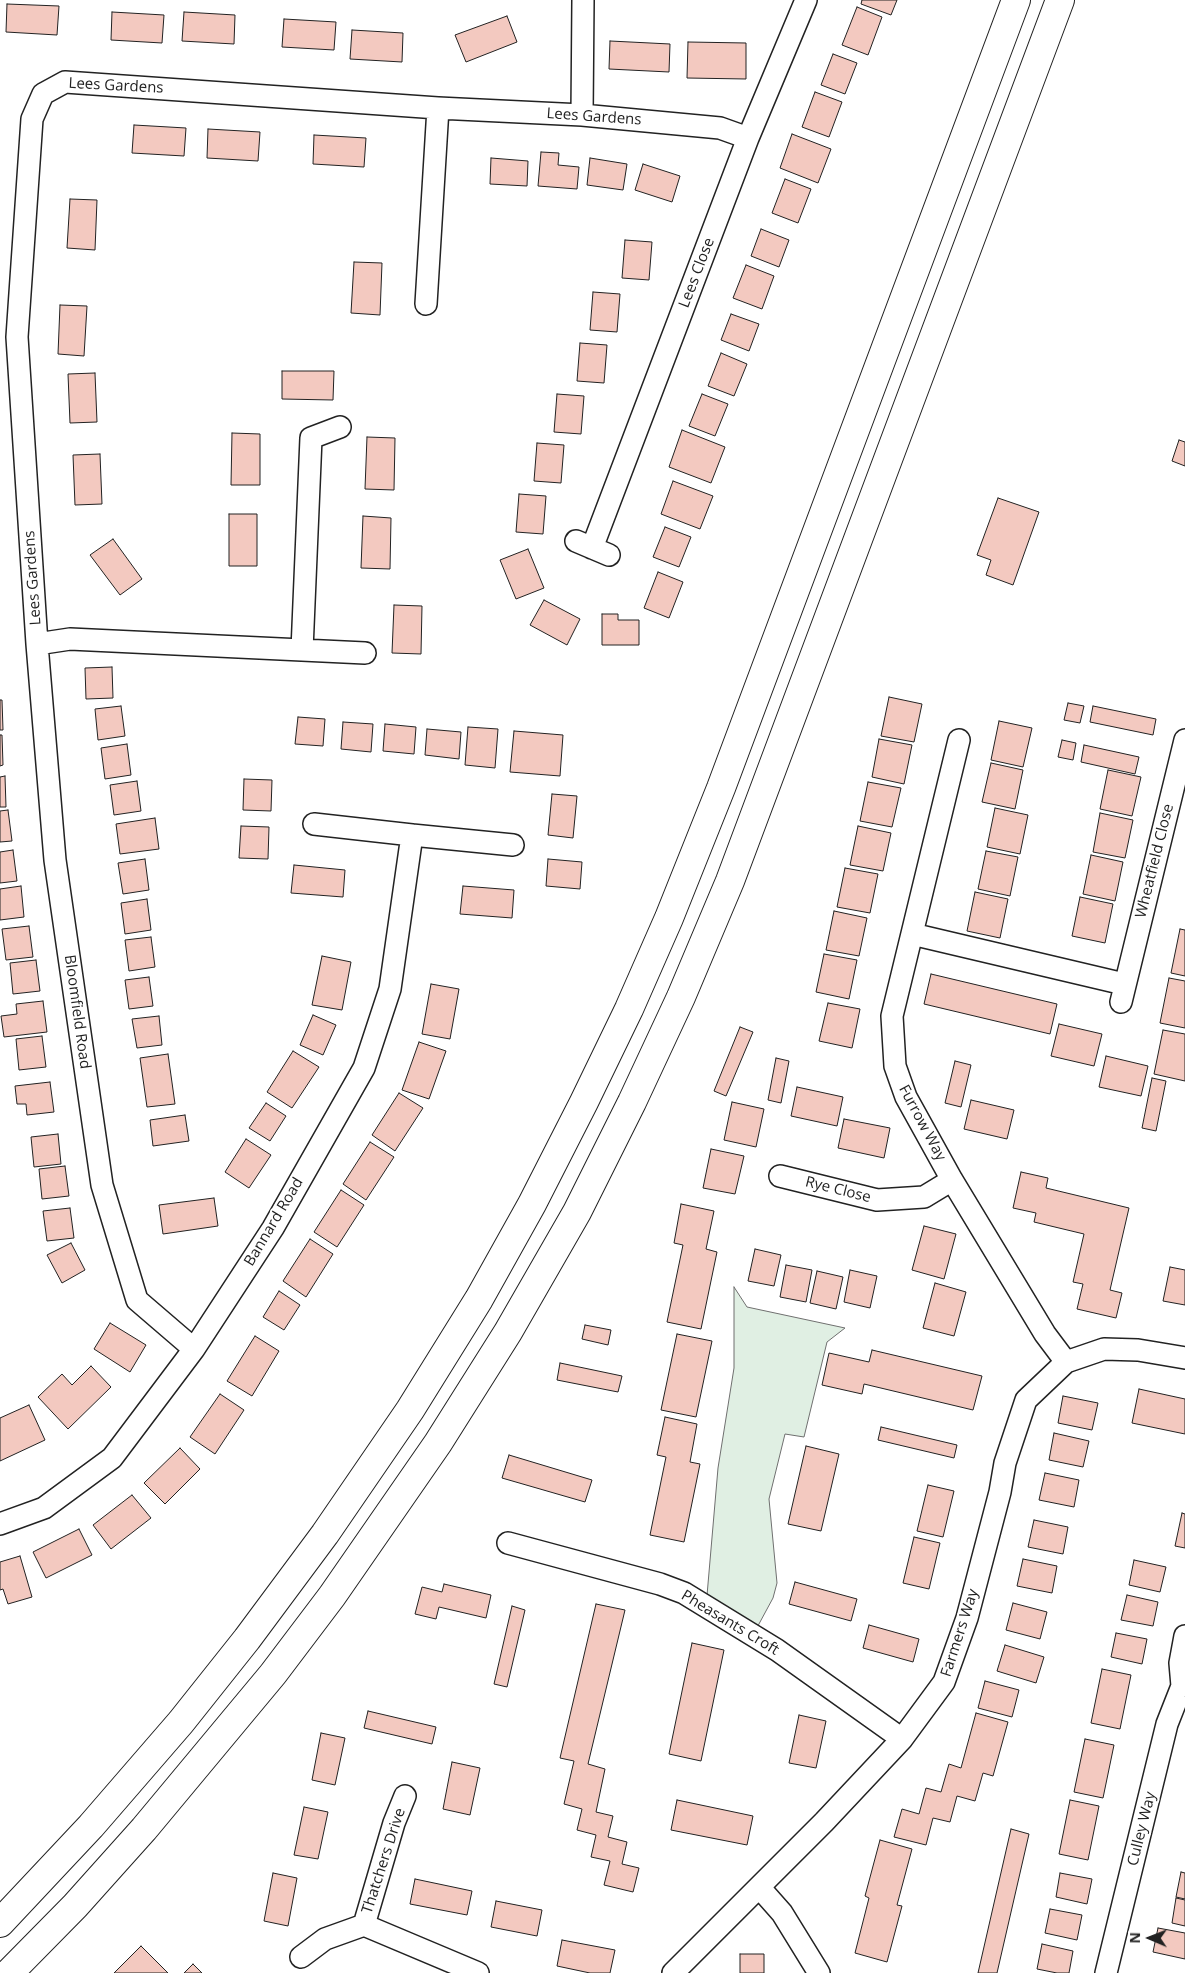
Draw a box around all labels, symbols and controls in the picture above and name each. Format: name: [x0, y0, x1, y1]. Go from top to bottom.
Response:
street label: Lees Gardens: [68, 75, 164, 97]
street label: Lees Gardens: [546, 105, 642, 129]
street label: Lees Close: [675, 235, 719, 311]
street label: Lees Gardens: [21, 530, 45, 626]
street label: Wheatfield Close: [1132, 802, 1178, 920]
street label: Bloomfield Road: [60, 954, 94, 1070]
street label: Furrow Way: [894, 1082, 950, 1164]
street label: Rye Close: [803, 1173, 873, 1207]
street label: Bannard Road: [241, 1175, 307, 1269]
street label: Pheasants Croft: [678, 1587, 782, 1659]
street label: Farmers Way: [937, 1587, 983, 1679]
street label: Culley Way: [1124, 1790, 1160, 1868]
street label: Thatchers Drive: [358, 1806, 410, 1916]
north arrow: [1125, 1913, 1175, 1963]
text: N: [1125, 1932, 1144, 1944]

